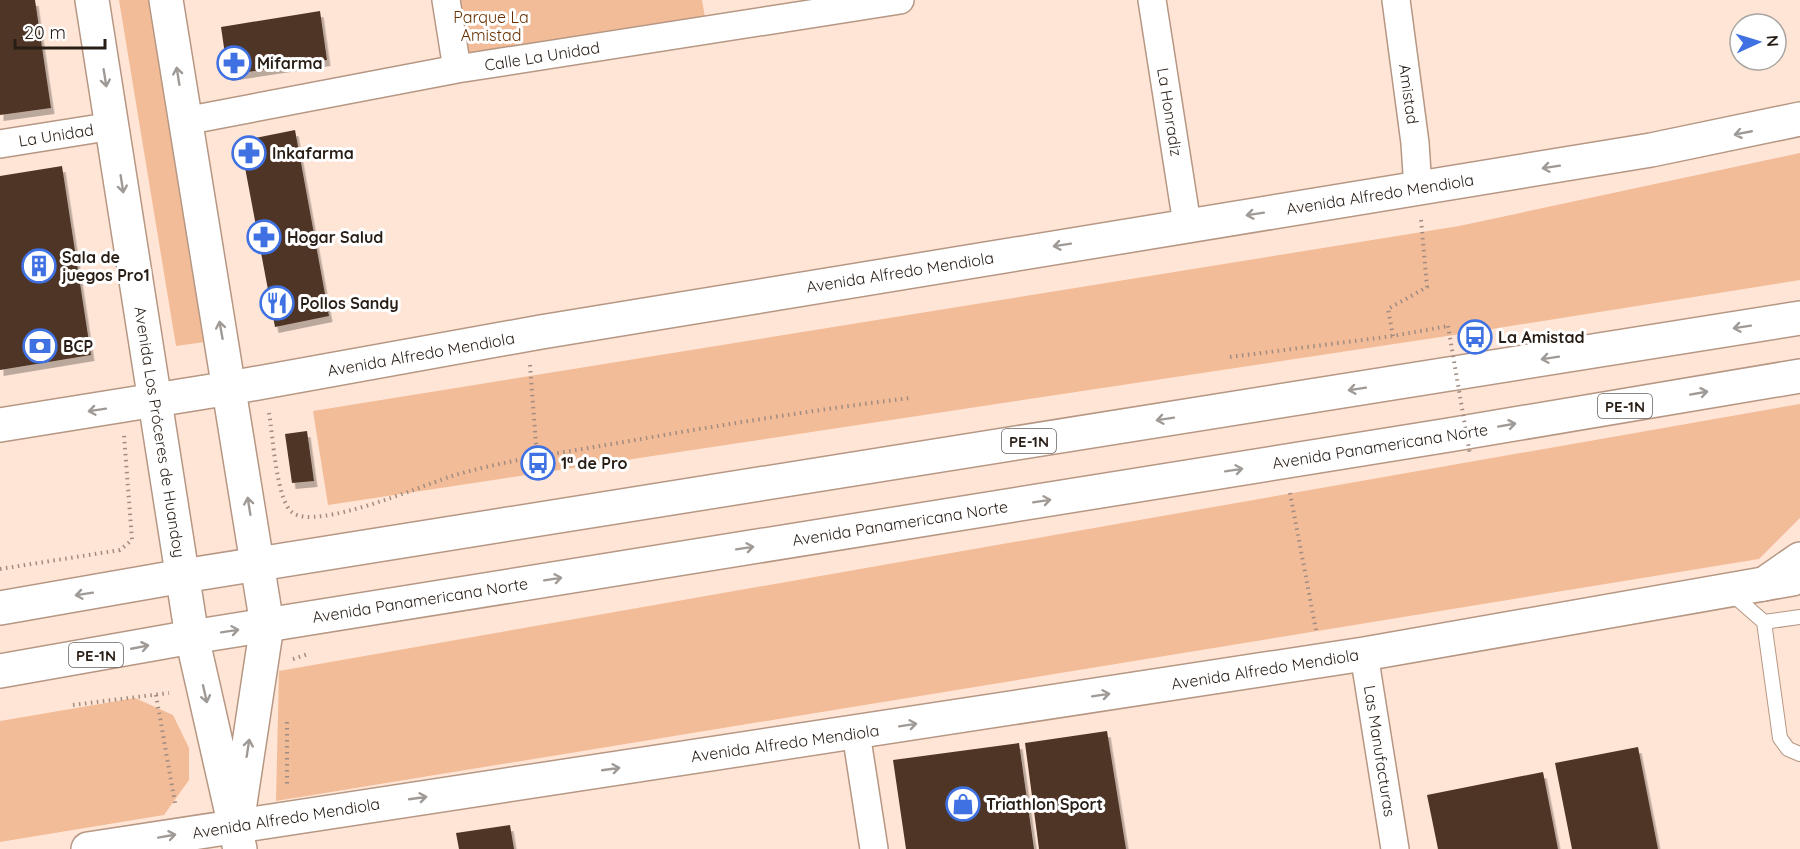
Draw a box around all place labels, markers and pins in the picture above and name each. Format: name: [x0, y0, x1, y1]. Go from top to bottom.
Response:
pharmacy icon: Mifarma: [216, 45, 252, 81]
place label: Mifarma: [257, 53, 323, 73]
pharmacy icon: Inkafarma: [231, 135, 267, 171]
place label: Inkafarma: [272, 143, 354, 163]
pharmacy icon: Hogar Salud: [246, 219, 282, 255]
place label: Hogar Salud: [287, 227, 383, 247]
place label: Sala de juegos Pro1: [61, 247, 150, 285]
building icon: Sala de juegos Pro1: [21, 248, 57, 284]
restaurant icon: Pollos Sandy: [259, 285, 295, 321]
place label: Pollos Sandy: [300, 293, 399, 313]
bus stop icon: La Amistad: [1457, 319, 1493, 355]
place label: La Amistad: [1498, 327, 1585, 347]
bank icon: BCP: [22, 328, 58, 364]
place label: BCP: [63, 336, 94, 356]
bus stop icon: 1ª de Pro: [520, 445, 556, 481]
place label: 1ª de Pro: [561, 453, 628, 473]
shop icon: Triathlon Sport: [945, 786, 981, 822]
place label: Triathlon Sport: [986, 794, 1103, 814]

